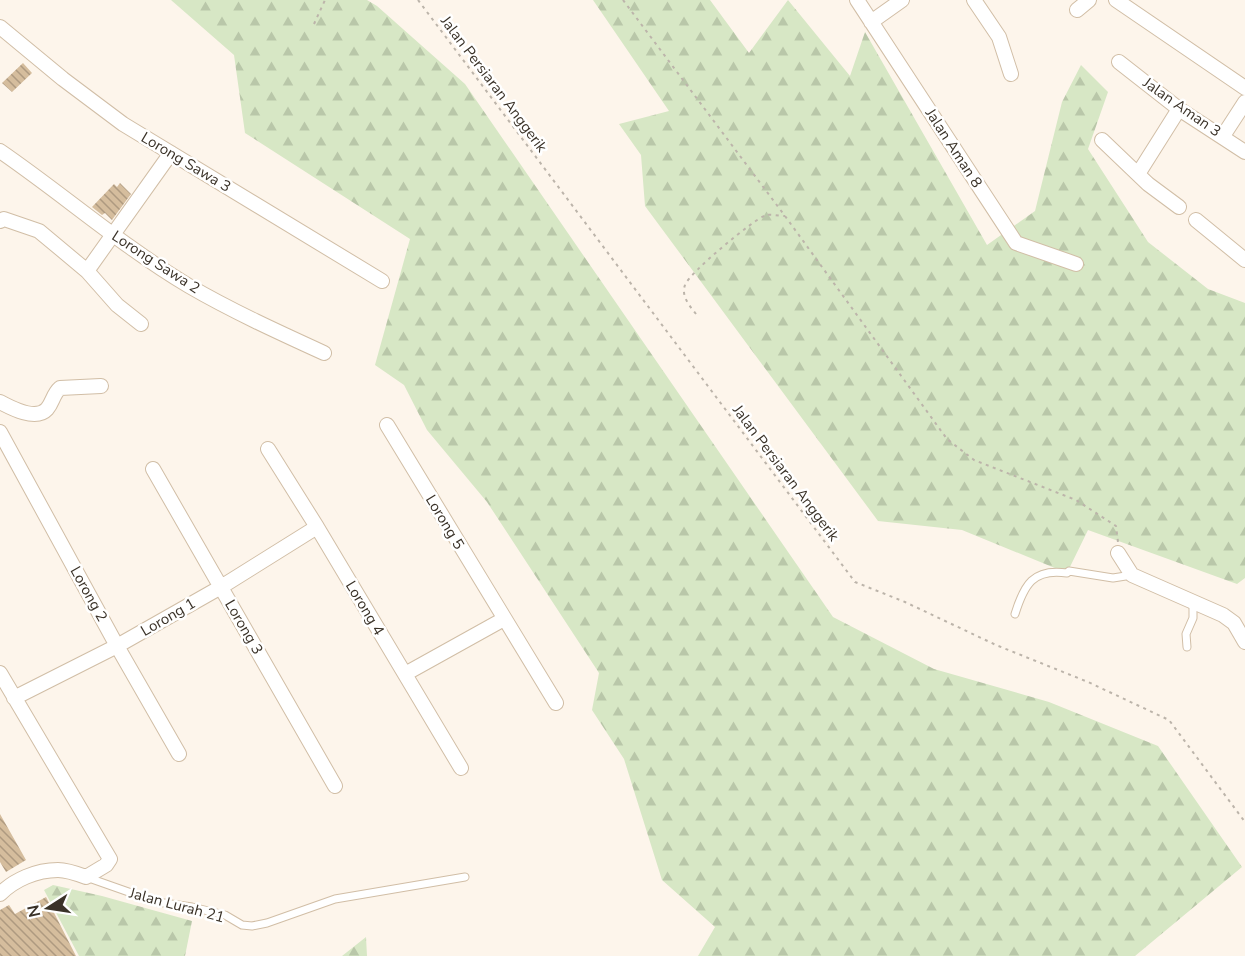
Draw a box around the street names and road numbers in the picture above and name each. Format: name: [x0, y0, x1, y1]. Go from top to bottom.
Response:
street label: Jalan Persiaran Anggerik: [436, 11, 552, 157]
street label: Jalan Aman 3: [1138, 72, 1225, 141]
street label: Jalan Aman 8: [920, 104, 987, 191]
street label: Lorong Sawa 3: [137, 127, 235, 197]
street label: Lorong Sawa 2: [108, 226, 204, 298]
street label: Jalan Persiaran Anggerik: [728, 400, 844, 546]
street label: Lorong 5: [421, 491, 469, 553]
street label: Lorong 2: [66, 563, 112, 625]
street label: Lorong 4: [341, 577, 389, 639]
street label: Lorong 1: [137, 593, 199, 641]
street label: Lorong 3: [220, 596, 268, 658]
street label: Jalan Lurah 21: [126, 882, 227, 927]

